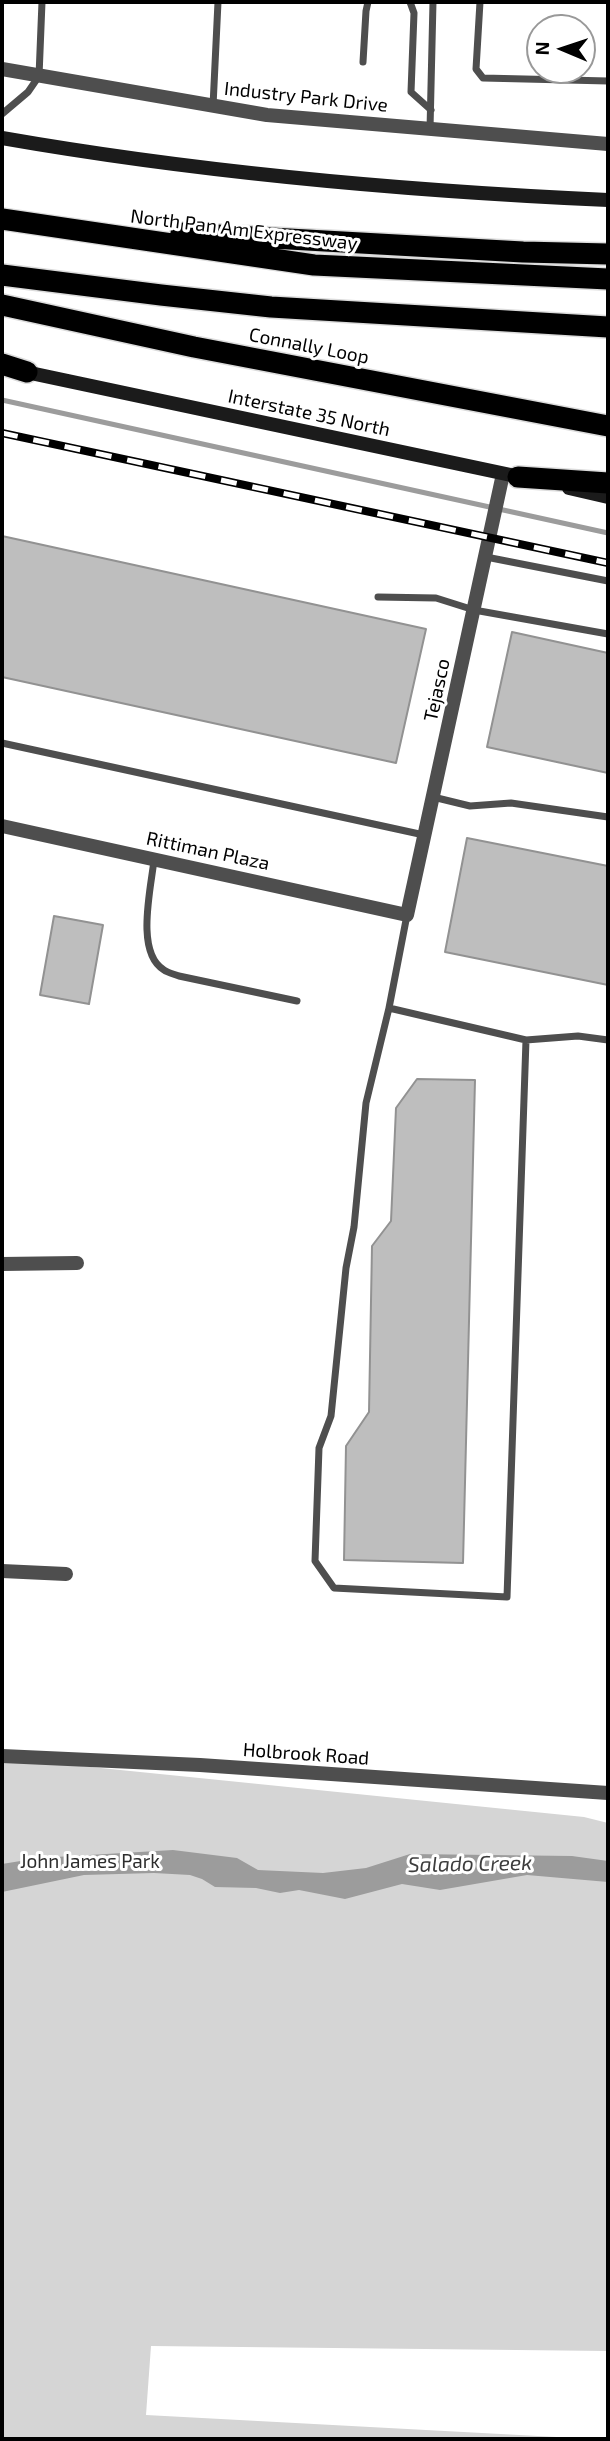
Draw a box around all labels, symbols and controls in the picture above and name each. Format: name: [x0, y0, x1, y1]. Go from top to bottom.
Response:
north arrow: [526, 14, 596, 84]
text: N: [530, 41, 553, 56]
street label: Industry Park Drive: [223, 77, 389, 117]
street label: North Pan Am Expressway: [129, 205, 359, 255]
street label: Connally Loop: [247, 323, 371, 369]
street label: Interstate 35 North: [226, 385, 392, 441]
street label: Tejasco: [419, 656, 455, 724]
street label: Rittiman Plaza: [144, 827, 272, 875]
street label: Holbrook Road: [242, 1738, 370, 1770]
water label: Salado Creek: [408, 1850, 532, 1878]
park label: John James Park: [20, 1851, 160, 1873]

